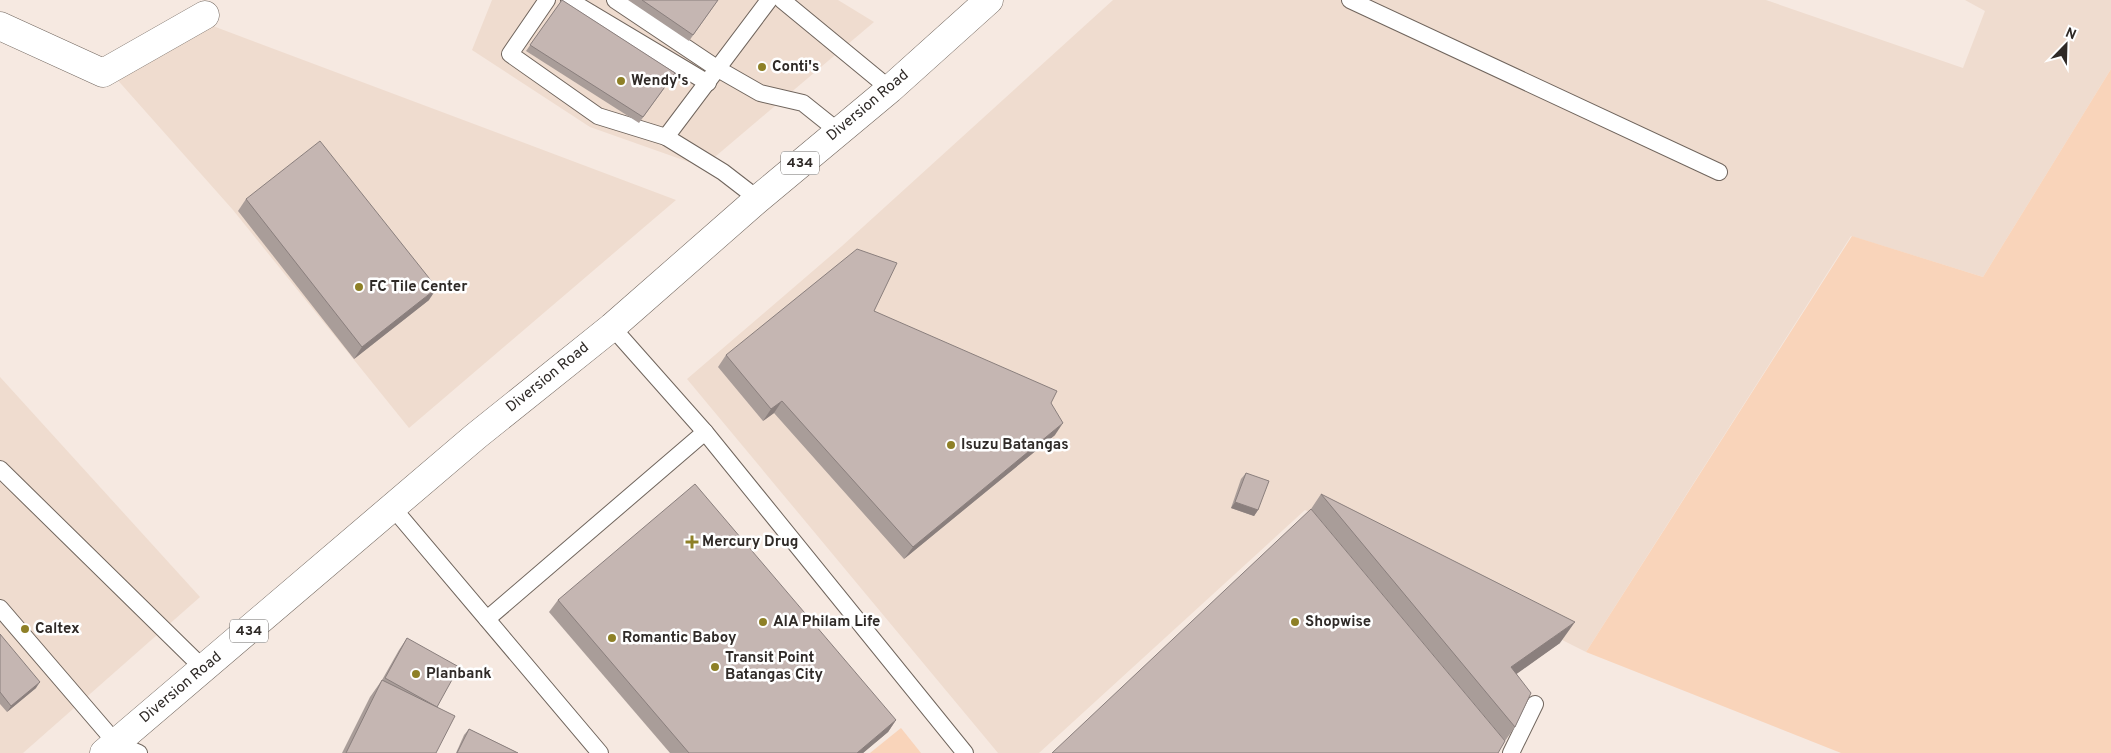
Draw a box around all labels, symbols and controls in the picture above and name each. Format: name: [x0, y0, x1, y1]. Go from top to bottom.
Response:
north arrow: [2041, 20, 2091, 70]
text: N: [2063, 25, 2078, 44]
place label: Conti's: [772, 58, 819, 77]
marker: Conti's: [756, 61, 768, 73]
street label: Diversion Road: [823, 66, 913, 146]
place label: Wendy's: [631, 72, 689, 91]
marker: Wendy's: [615, 75, 627, 87]
road number: 434: [781, 152, 819, 174]
place label: FC Tile Center: [369, 278, 468, 297]
marker: FC Tile Center: [353, 281, 365, 293]
street label: Diversion Road: [503, 339, 593, 417]
place label: Isuzu Batangas: [961, 436, 1069, 455]
marker: Isuzu Batangas: [945, 439, 957, 451]
place label: Mercury Drug: [702, 533, 798, 552]
marker: Mercury Drug: [686, 536, 698, 548]
place label: AIA Philam Life: [773, 613, 880, 632]
place label: Shopwise: [1305, 613, 1371, 632]
marker: AIA Philam Life: [757, 616, 769, 628]
marker: Shopwise: [1289, 616, 1301, 628]
place label: Caltex: [35, 620, 80, 639]
road number: 434: [230, 620, 268, 642]
marker: Caltex: [19, 623, 31, 635]
place label: Romantic Baboy: [622, 629, 737, 648]
marker: Romantic Baboy: [606, 632, 618, 644]
street label: Diversion Road: [136, 648, 226, 728]
place label: Transit Point Batangas City: [725, 649, 823, 685]
marker: Transit Point Batangas City: [709, 661, 721, 673]
place label: Planbank: [426, 665, 492, 684]
marker: Planbank: [410, 668, 422, 680]

